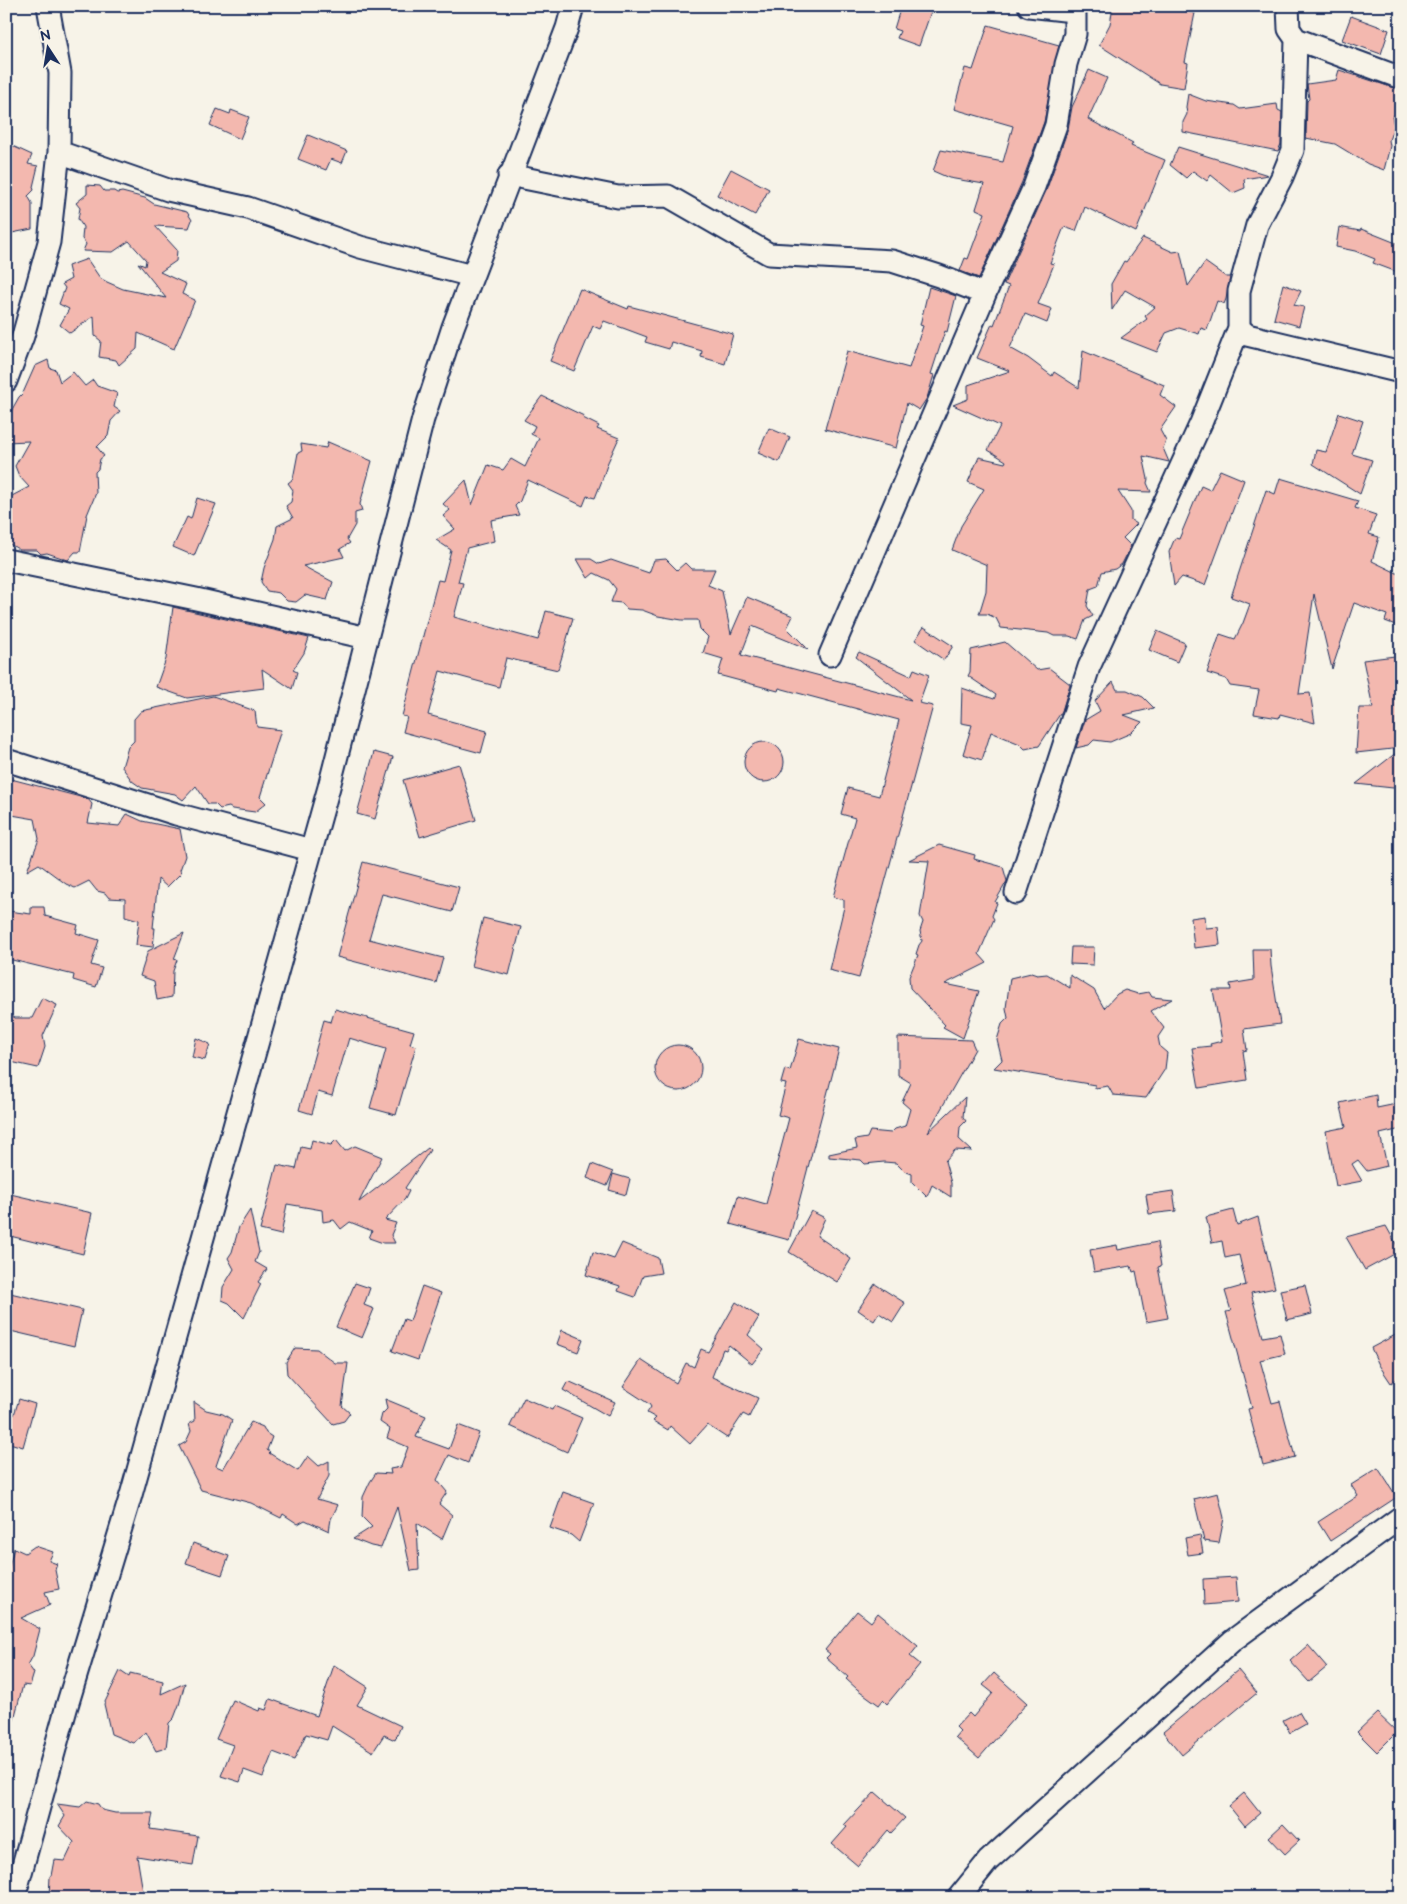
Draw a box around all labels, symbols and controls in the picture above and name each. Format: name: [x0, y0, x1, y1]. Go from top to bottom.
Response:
north arrow: [22, 22, 72, 72]
text: N: [38, 26, 52, 45]

